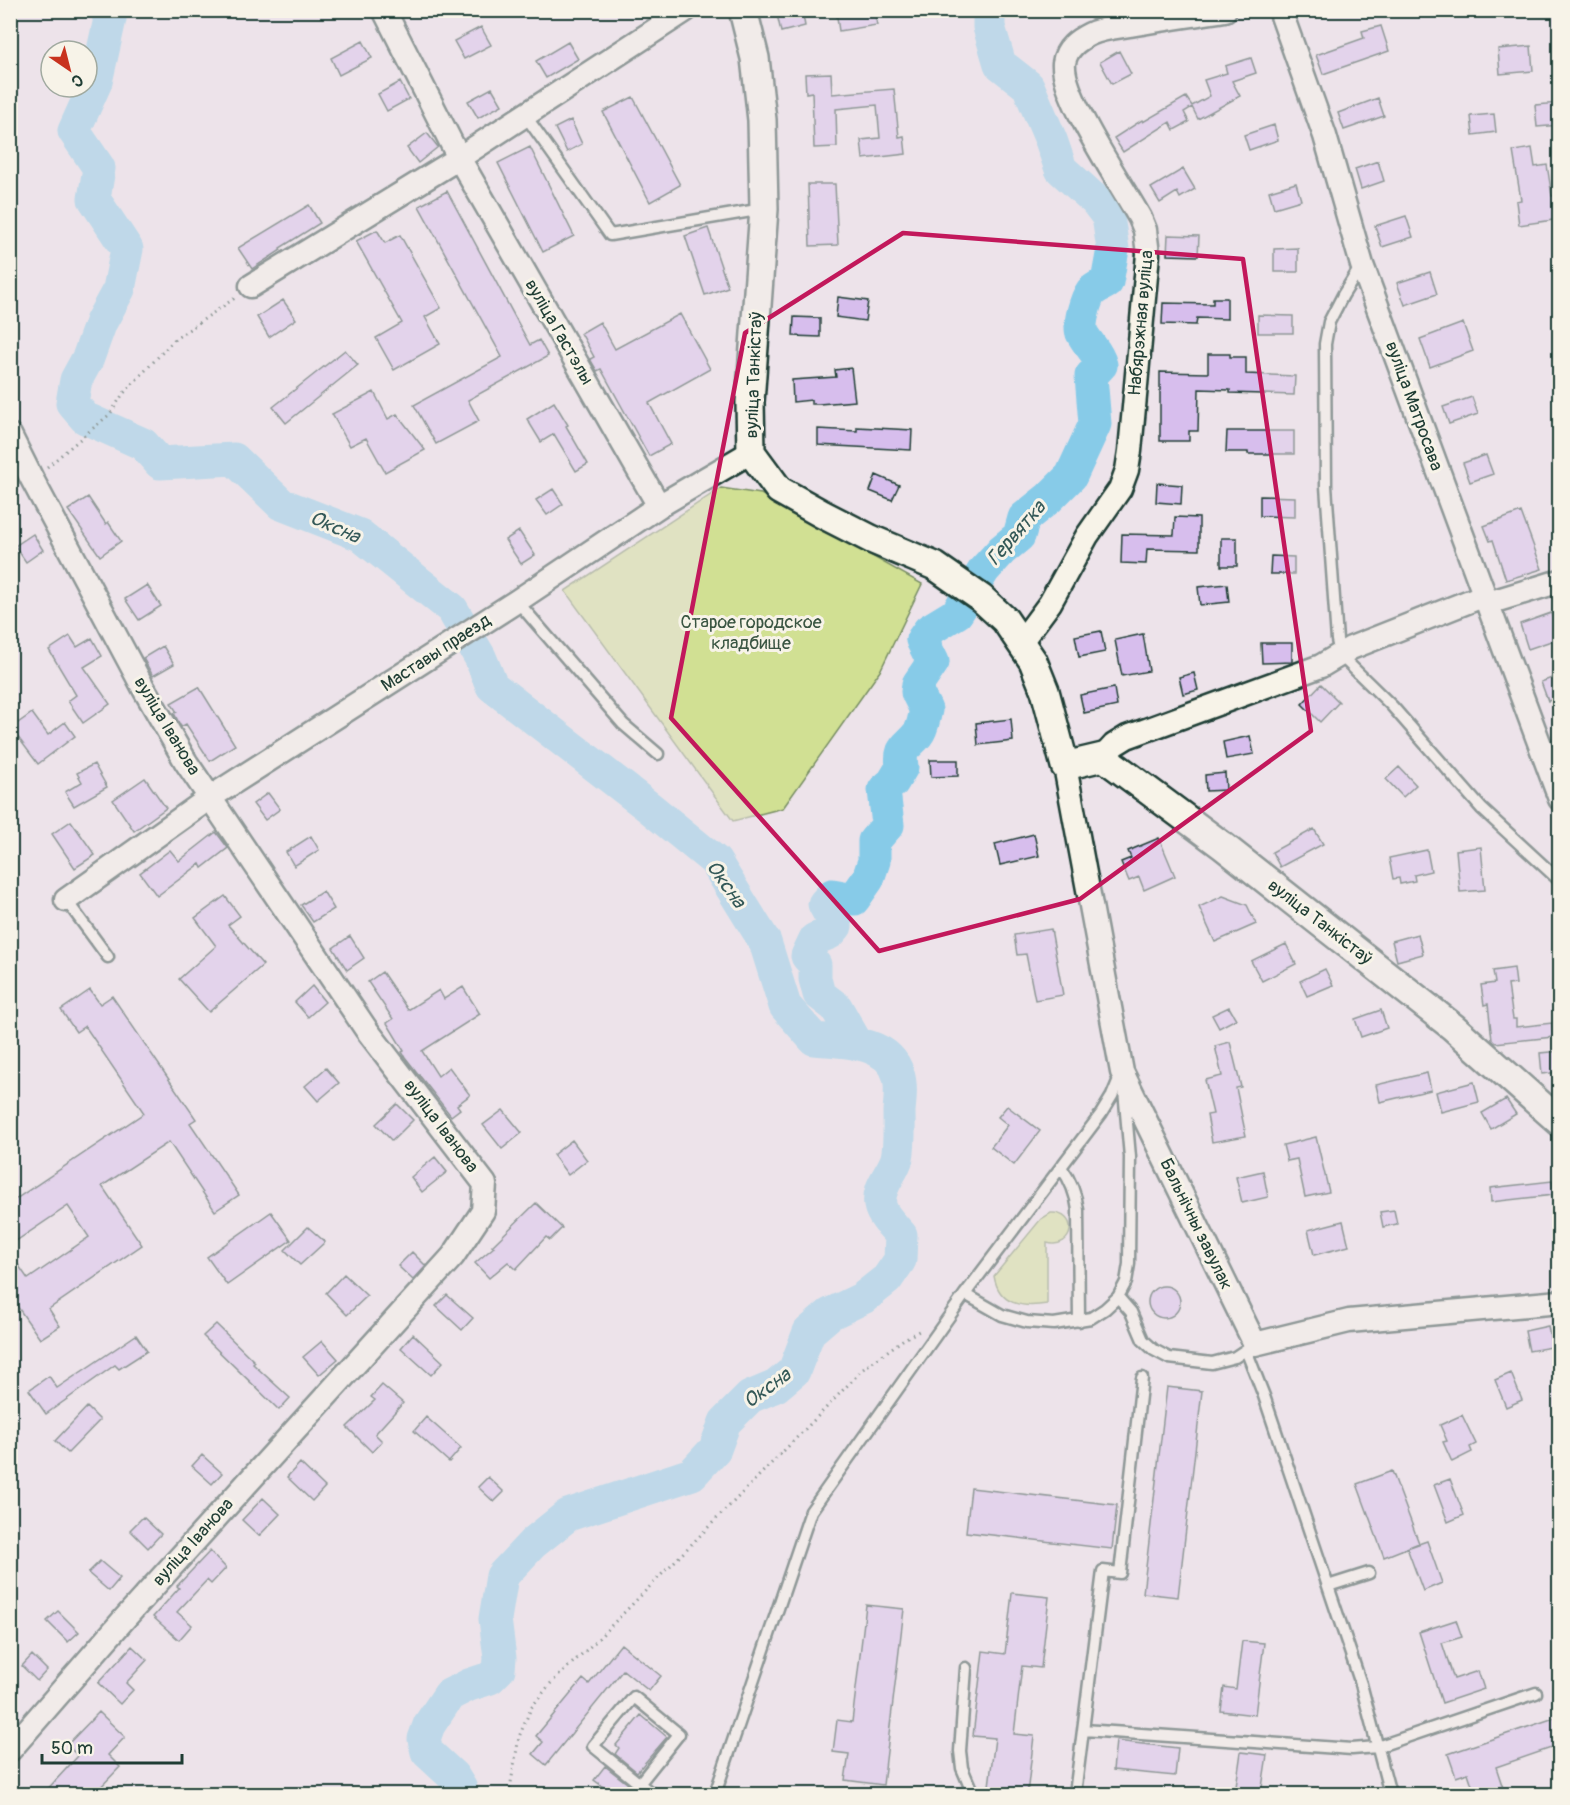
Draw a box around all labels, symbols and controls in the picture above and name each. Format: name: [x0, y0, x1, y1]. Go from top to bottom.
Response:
north arrow: [39, 39, 99, 99]
text: С: [67, 69, 87, 92]
street label: Набярэжная вуліца: [1123, 249, 1159, 397]
street label: вуліца Гастэлы: [519, 275, 599, 389]
street label: вуліца Танкістаў: [740, 311, 768, 439]
street label: вуліца Матросава: [1380, 338, 1448, 474]
water label: Гервятка: [981, 494, 1052, 571]
water label: Оксна: [306, 505, 366, 550]
street label: Маставы праезд: [377, 609, 495, 697]
park label: Старое городское кладбище: [680, 611, 822, 655]
street label: вуліца Іванова: [129, 673, 205, 779]
water label: Оксна: [701, 855, 752, 914]
street label: вуліца Танкістаў: [1263, 874, 1377, 970]
street label: вуліца Іванова: [398, 1075, 484, 1177]
street label: Бальнічны завулак: [1154, 1155, 1238, 1293]
water label: Оксна: [738, 1361, 797, 1414]
street label: вуліца Іванова: [147, 1493, 239, 1591]
scale bar: [42, 1727, 182, 1765]
text: 50 m: [51, 1737, 93, 1760]

